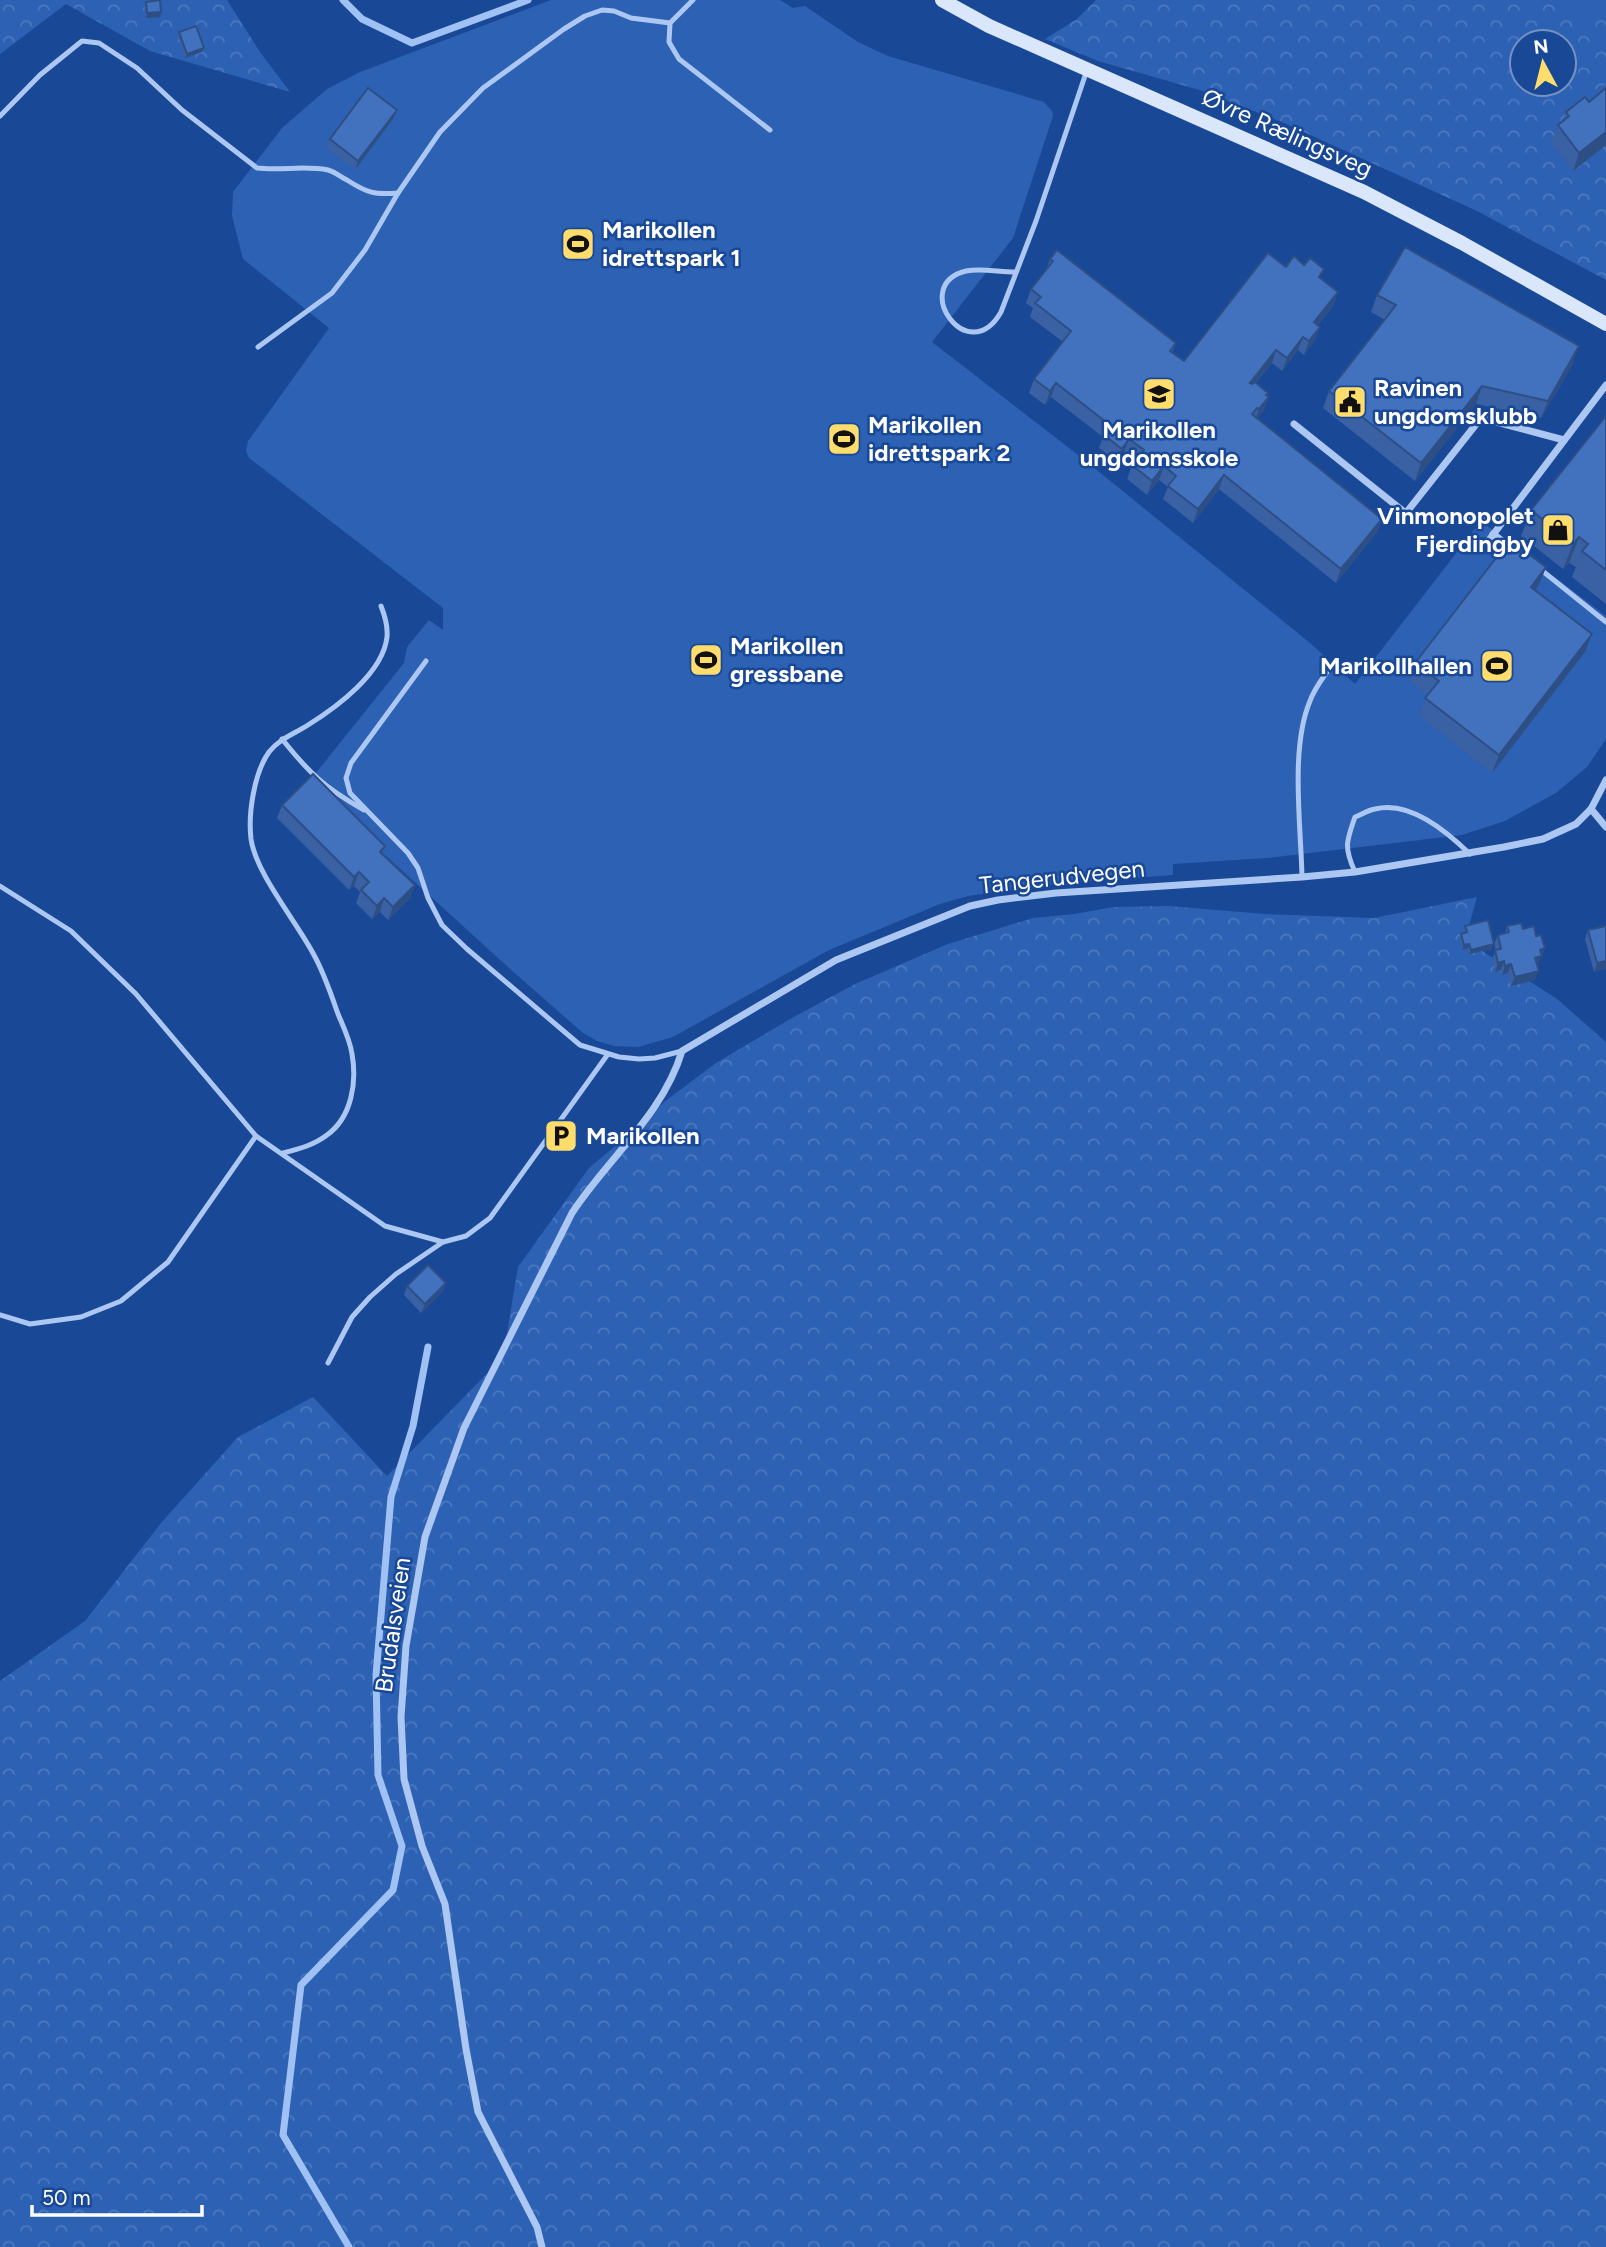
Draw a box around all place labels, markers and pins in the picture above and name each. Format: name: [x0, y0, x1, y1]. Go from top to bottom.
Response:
place label: Marikollen idrettspark 1: [602, 215, 741, 272]
sports icon: Marikollen idrettspark 1: [559, 225, 597, 263]
place label: Ravinen ungdomsklubb: [1374, 373, 1537, 430]
school or university icon: Marikollen ungdomsskole: [1140, 375, 1178, 413]
public building icon: Ravinen ungdomsklubb: [1331, 383, 1369, 421]
place label: Marikollen idrettspark 2: [868, 410, 1010, 467]
place label: Marikollen ungdomsskole: [1080, 415, 1238, 472]
sports icon: Marikollen idrettspark 2: [825, 420, 863, 458]
place label: Vinmonopolet Fjerdingby: [1377, 501, 1534, 558]
shop icon: Vinmonopolet Fjerdingby: [1539, 511, 1577, 549]
place label: Marikollen gressbane: [730, 631, 844, 688]
sports icon: Marikollen gressbane: [687, 641, 725, 679]
sports icon: Marikollhallen: [1478, 647, 1516, 685]
place label: Marikollhallen: [1320, 651, 1472, 680]
parking icon: Marikollen: [542, 1117, 580, 1155]
place label: Marikollen: [586, 1121, 700, 1150]

